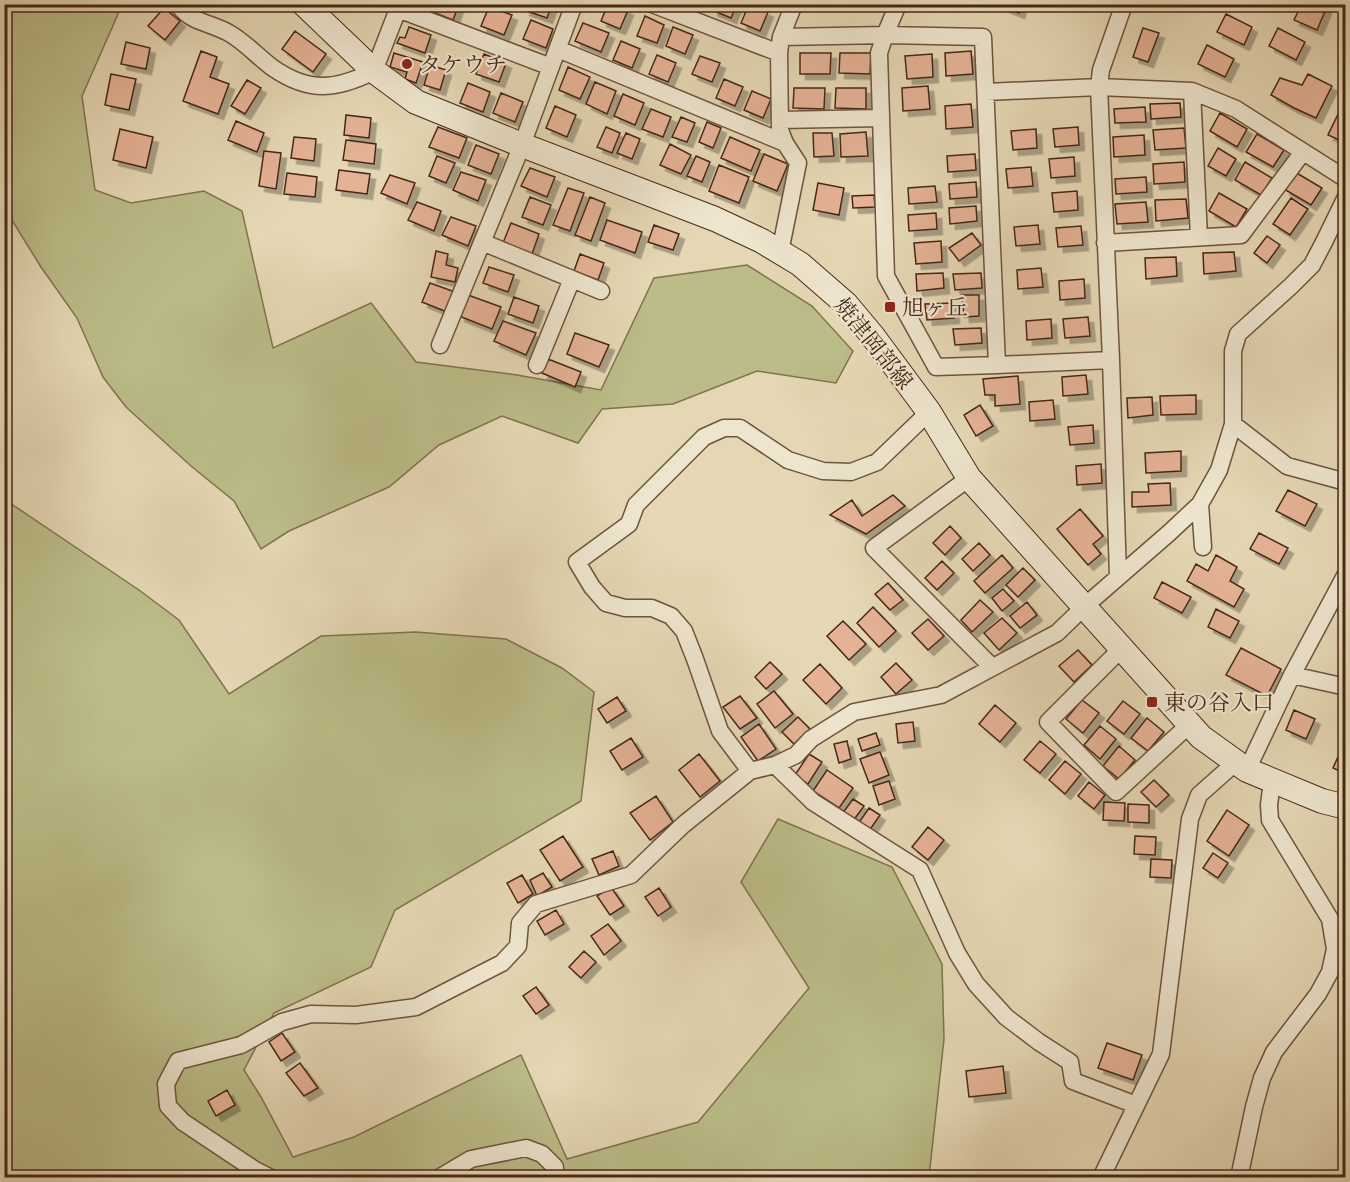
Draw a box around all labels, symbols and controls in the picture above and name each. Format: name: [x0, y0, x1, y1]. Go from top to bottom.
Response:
place label: タケウチ: [419, 51, 507, 83]
marker: タケウチ: [400, 57, 414, 71]
street label: 焼津岡部線: [825, 292, 919, 398]
place label: 旭ヶ丘: [902, 294, 968, 326]
marker: 旭ヶ丘: [883, 300, 897, 314]
place label: 東の谷入口: [1164, 689, 1274, 721]
marker: 東の谷入口: [1145, 695, 1159, 709]

